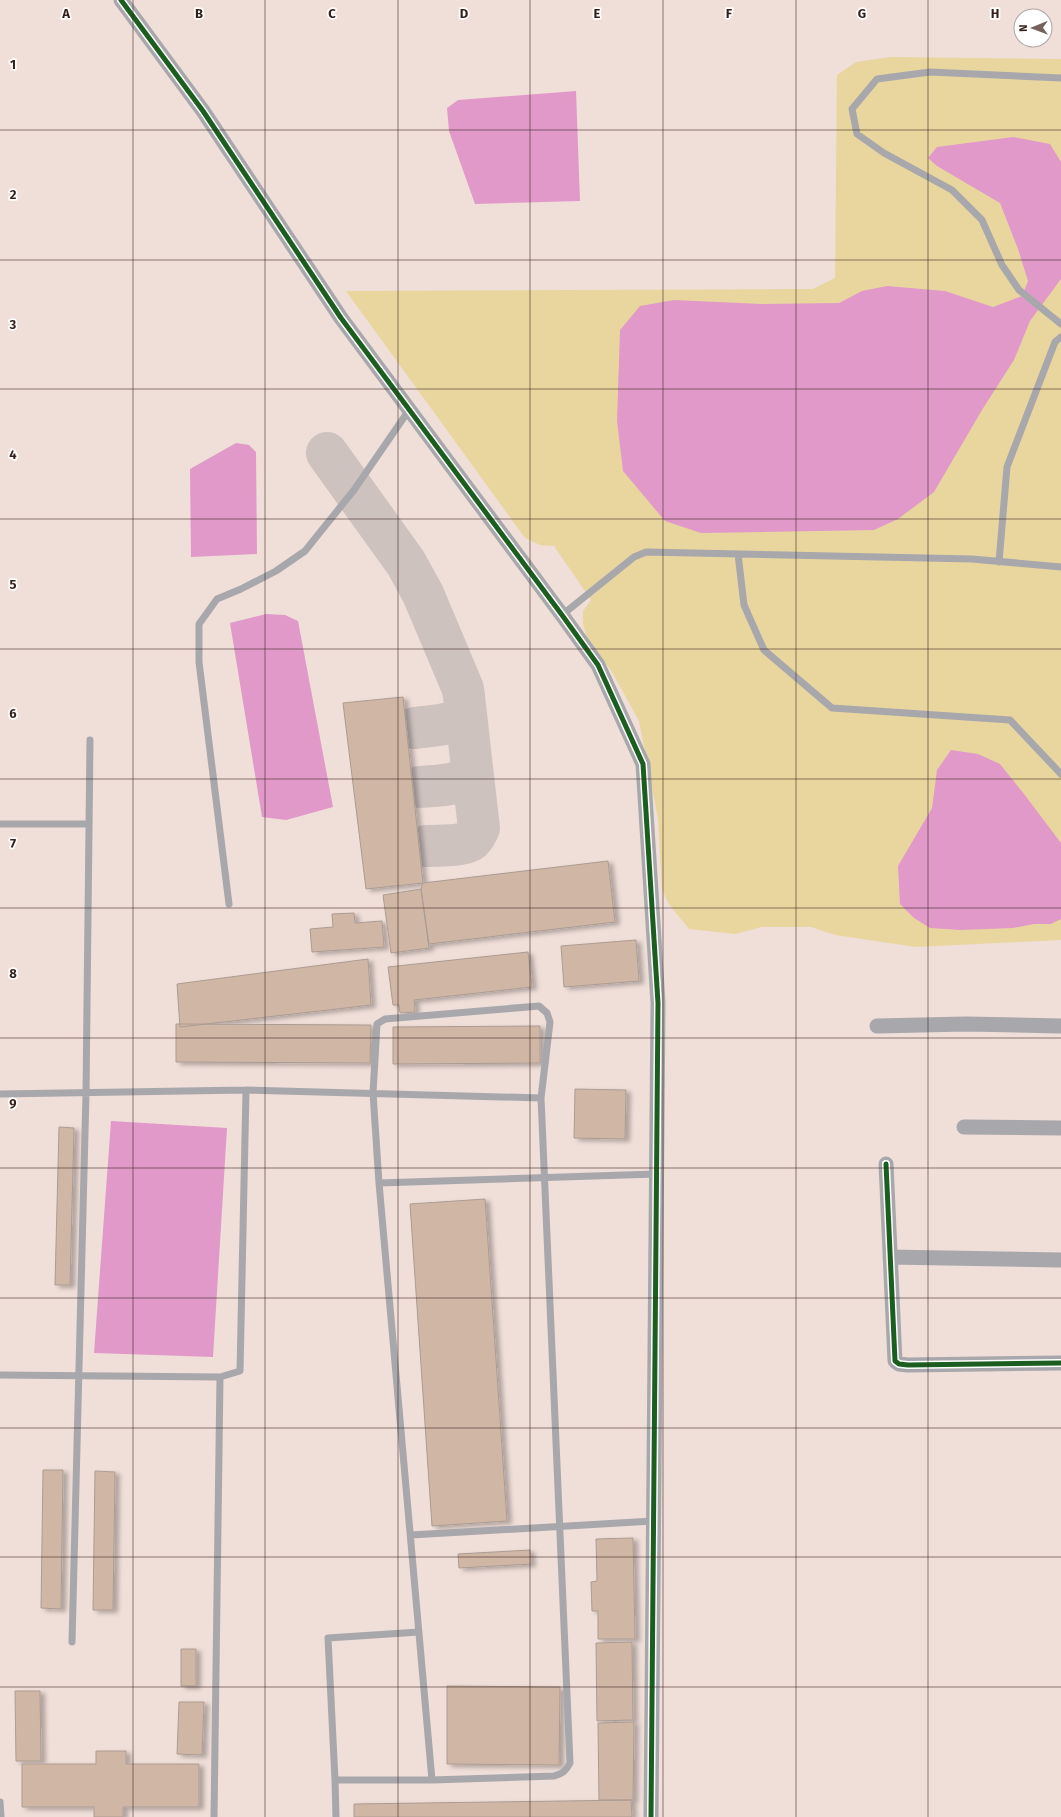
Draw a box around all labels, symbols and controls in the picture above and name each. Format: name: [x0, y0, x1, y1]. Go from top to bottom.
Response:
text: A: [61, 6, 70, 21]
text: B: [195, 6, 203, 21]
text: C: [328, 6, 336, 21]
text: D: [460, 6, 469, 21]
text: E: [594, 6, 601, 21]
text: F: [726, 6, 733, 21]
text: G: [858, 6, 866, 21]
text: H: [991, 6, 999, 21]
north arrow: [1013, 8, 1053, 48]
text: N: [1017, 24, 1030, 32]
text: 1: [10, 57, 16, 72]
text: 2: [10, 187, 17, 202]
text: 3: [9, 317, 17, 332]
text: 4: [9, 447, 17, 462]
text: 5: [10, 577, 17, 592]
text: 6: [9, 706, 17, 721]
text: 7: [10, 836, 16, 851]
text: 8: [9, 966, 17, 981]
text: 9: [9, 1096, 17, 1111]

